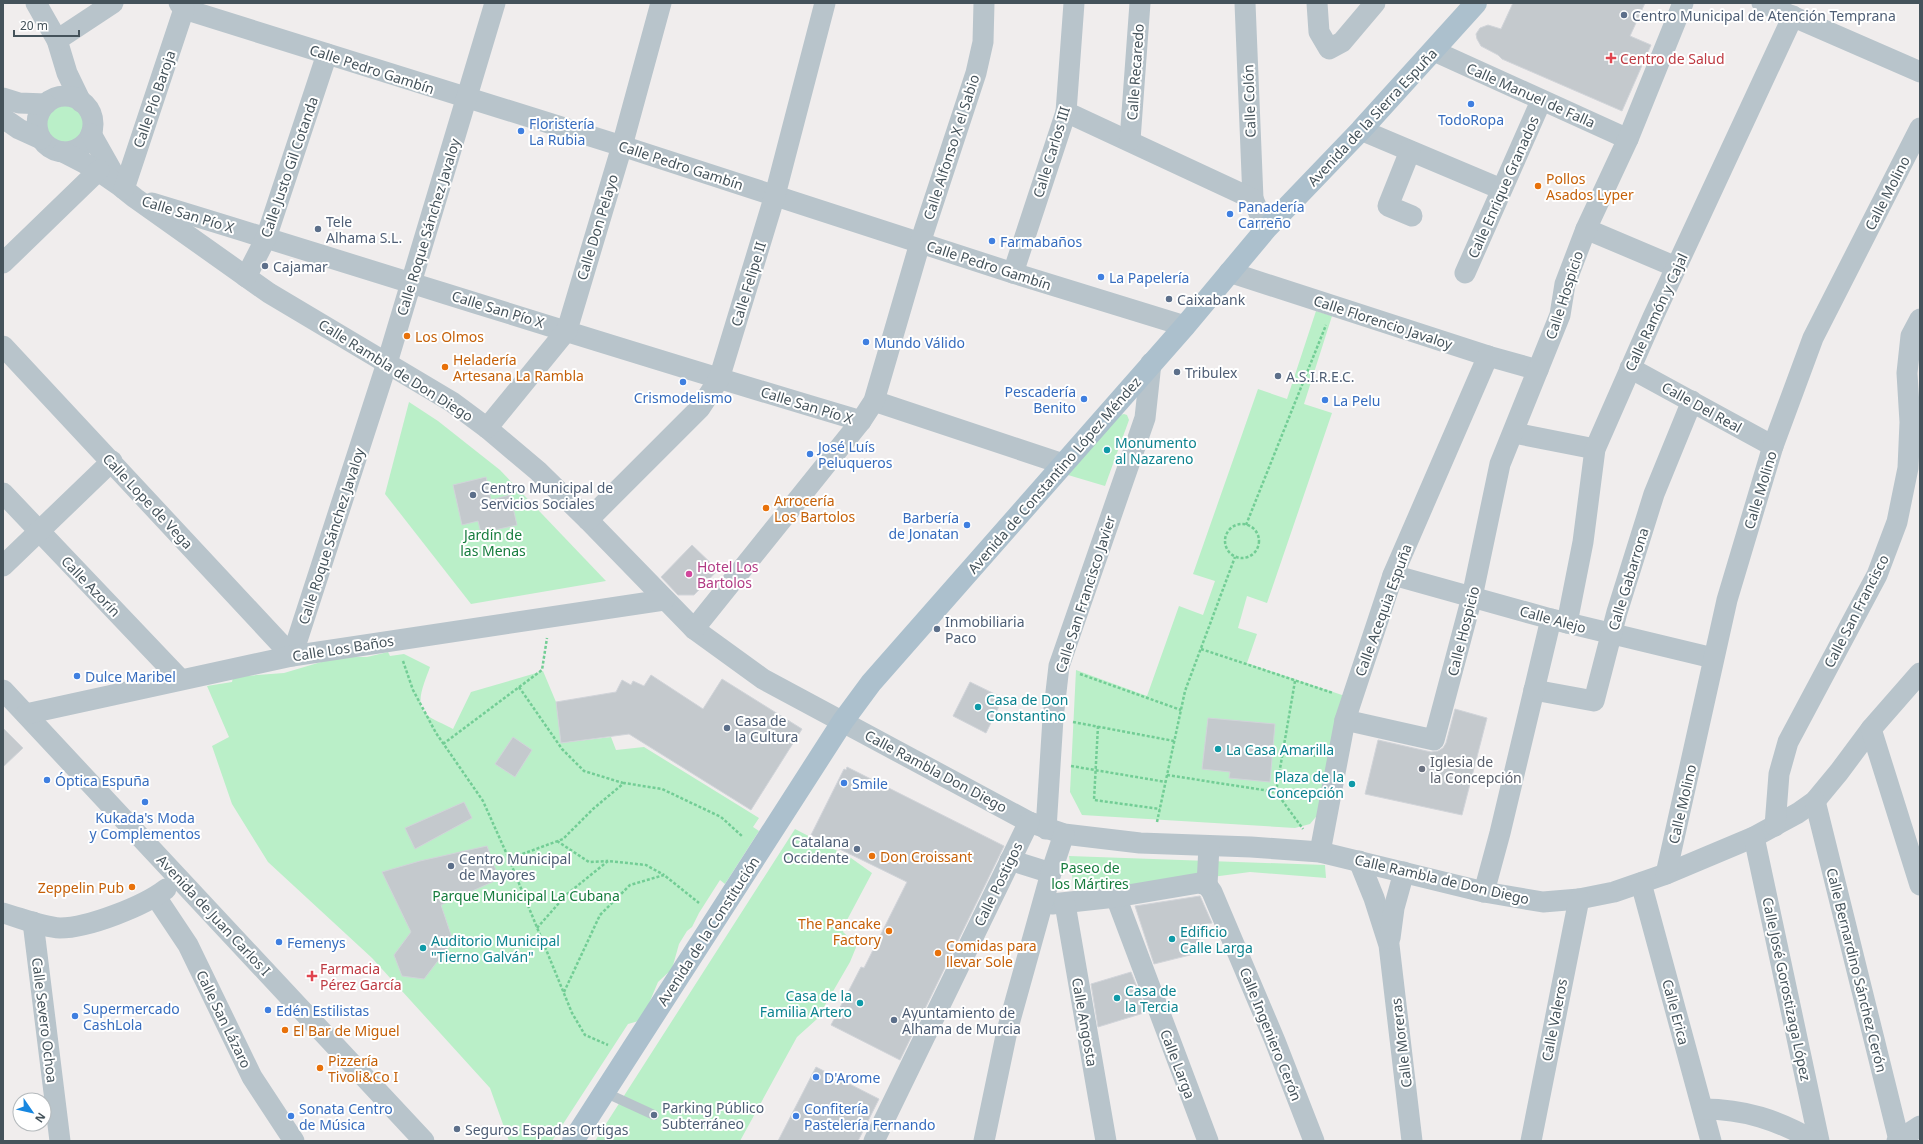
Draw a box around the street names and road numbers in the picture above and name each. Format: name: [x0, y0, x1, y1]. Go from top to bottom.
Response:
street label: Calle Recaredo: [1122, 23, 1148, 121]
street label: Calle Pedro Gambín: [307, 40, 437, 98]
street label: Avenida de la Sierra Espuña: [1303, 44, 1441, 190]
street label: Calle Pío Baroja: [128, 48, 180, 150]
street label: Calle Manuel de Falla: [1464, 58, 1598, 132]
street label: Calle Colón: [1238, 64, 1260, 138]
street label: Calle Alfonso X el Sabio: [918, 72, 984, 222]
street label: Calle Justo Gil Cotanda: [256, 94, 322, 240]
street label: Calle Carlos III: [1028, 104, 1074, 200]
street label: Calle Enrique Granados: [1463, 113, 1543, 261]
street label: Calle Roque Sánchez Javaloy: [392, 135, 464, 318]
street label: Calle Pedro Gambín: [616, 136, 746, 194]
street label: Calle Molino: [1860, 153, 1914, 233]
street label: Calle Don Pelayo: [572, 172, 622, 282]
street label: Calle San Pío X: [139, 191, 237, 237]
street label: Calle Pedro Gambín: [924, 236, 1054, 294]
street label: Calle Felipe II: [726, 239, 770, 329]
street label: Calle Hospicio: [1541, 248, 1587, 342]
street label: Calle Ramón y Cajal: [1620, 250, 1692, 374]
street label: Calle San Pío X: [449, 286, 547, 332]
street label: Calle Florencio Javaloy: [1311, 291, 1456, 354]
street label: Calle Rambla de Don Diego: [315, 315, 477, 425]
street label: Avenida de Constantino López Méndez: [963, 372, 1145, 577]
street label: Calle Del Real: [1659, 377, 1745, 437]
street label: Calle San Pío X: [758, 382, 856, 428]
street label: Calle Roque Sánchez Javaloy: [293, 444, 369, 627]
street label: Calle Molino: [1739, 448, 1781, 532]
street label: Calle Lope de Vega: [99, 449, 197, 553]
street label: Calle San Francisco Javier: [1051, 513, 1120, 675]
street label: Calle Gabarrona: [1603, 525, 1653, 633]
street label: Calle Acequia Espuña: [1350, 541, 1416, 679]
street label: Calle San Francisco: [1819, 551, 1893, 671]
street label: Calle Azorín: [57, 552, 125, 620]
street label: Calle Hospicio: [1443, 584, 1483, 678]
street label: Calle Alejo: [1518, 601, 1588, 637]
street label: Calle Los Baños: [291, 631, 395, 665]
street label: Calle Rambla Don Diego: [862, 725, 1010, 817]
street label: Calle Molino: [1664, 762, 1700, 846]
street label: Calle Postigos: [969, 838, 1027, 929]
street label: Avenida de Juan Carlos I: [153, 850, 275, 980]
street label: Calle Rambla de Don Diego: [1353, 850, 1531, 908]
street label: Avenida de la Constitución: [653, 853, 763, 1009]
street label: Calle Bernardino Sánchez Cerón: [1822, 866, 1892, 1074]
street label: Calle José Gorostizaga López: [1758, 895, 1816, 1083]
street label: Calle Severo Ochoa: [28, 956, 62, 1084]
street label: Calle Ingeniero Cerón: [1235, 964, 1307, 1104]
street label: Calle San Lázaro: [192, 967, 256, 1071]
street label: Calle Angosta: [1068, 976, 1102, 1068]
street label: Calle Valeros: [1537, 977, 1571, 1063]
street label: Calle Erica: [1658, 977, 1694, 1047]
street label: Calle Moreras: [1386, 997, 1416, 1089]
street label: Calle Larga: [1156, 1027, 1200, 1101]

